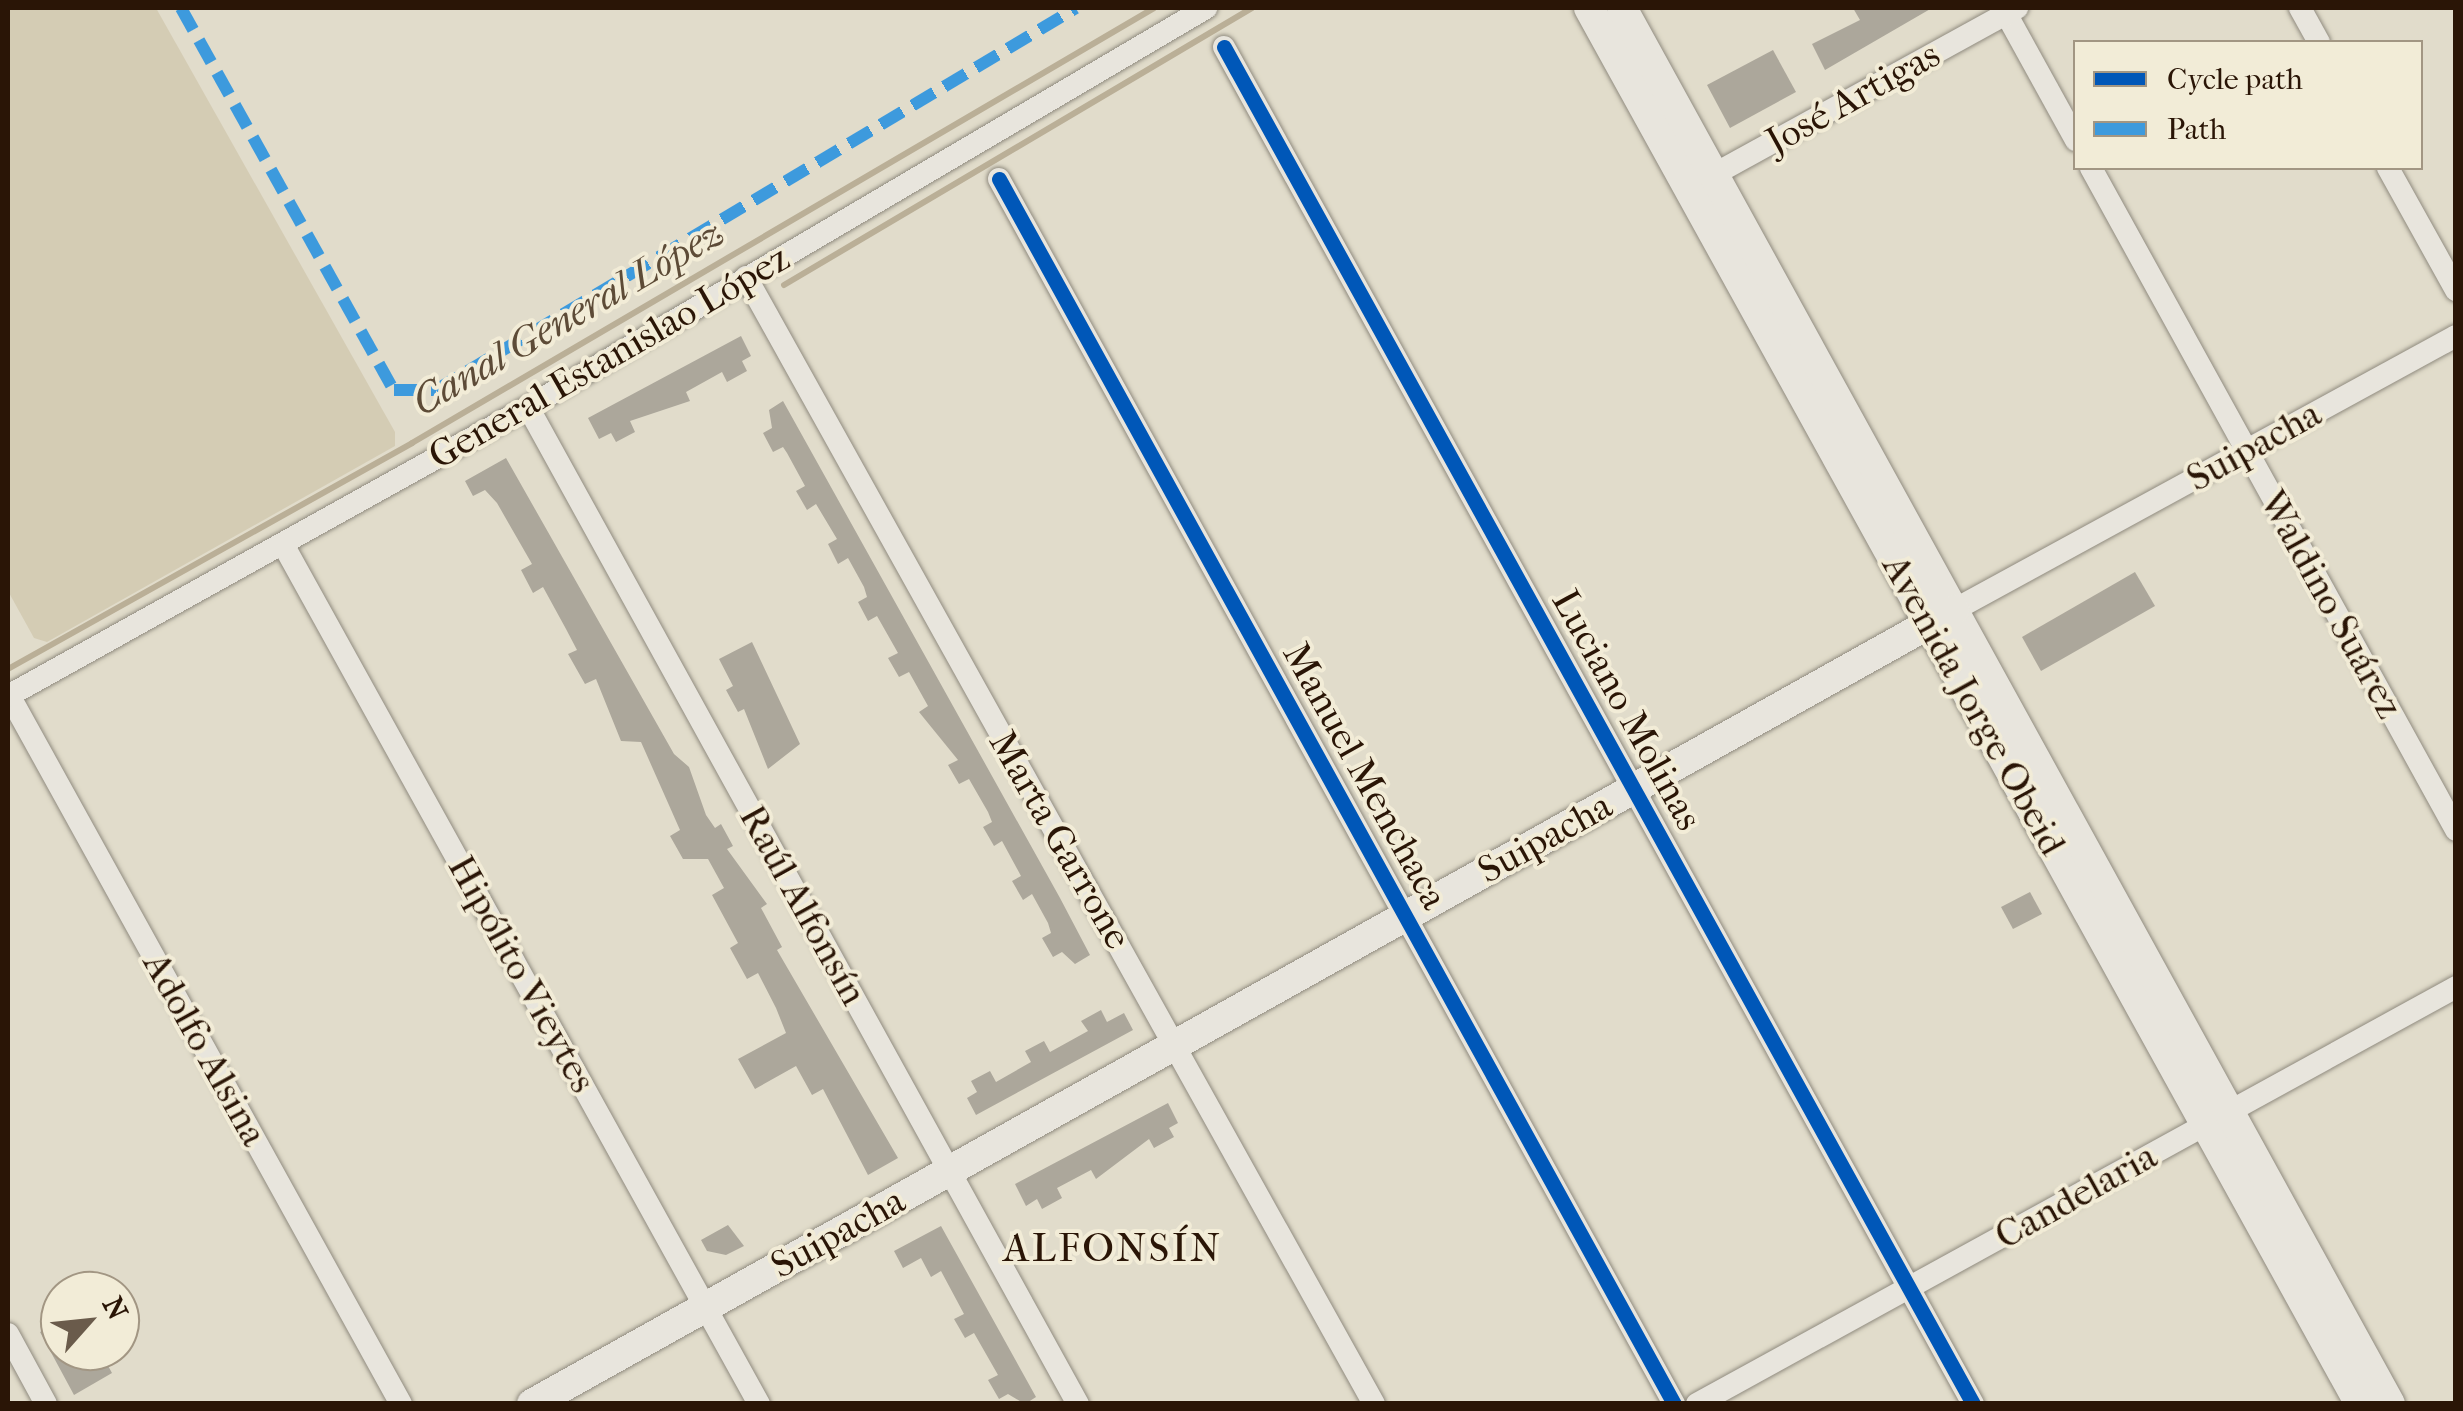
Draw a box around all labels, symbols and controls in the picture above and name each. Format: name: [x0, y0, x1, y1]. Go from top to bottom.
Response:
street label: José Artigas: [1758, 32, 1948, 164]
legend: [2073, 40, 2423, 170]
text: Cycle path: [2167, 62, 2303, 97]
text: Path: [2167, 112, 2226, 147]
water label: Canal General López: [403, 208, 733, 426]
street label: General Estanislao López: [421, 235, 797, 479]
street label: Suipacha: [2179, 391, 2329, 501]
street label: Waldino Suárez: [2250, 482, 2412, 726]
street label: Avenida Jorge Obeid: [1872, 547, 2076, 863]
street label: Luciano Molinas: [1542, 582, 1712, 838]
street label: Manuel Menchaca: [1273, 635, 1457, 917]
street label: Marta Garrone: [979, 723, 1141, 957]
street label: Suipacha: [1470, 783, 1620, 893]
street label: Raúl Alfonsín: [729, 797, 877, 1013]
street label: Hipólito Vieytes: [438, 848, 606, 1100]
street label: Adolfo Alsina: [133, 944, 277, 1154]
street label: Candelaria: [1987, 1133, 2165, 1259]
street label: Suipacha: [763, 1178, 913, 1288]
district label: ALFONSÍN: [1003, 1224, 1223, 1272]
north arrow: [40, 1271, 140, 1371]
text: N: [96, 1291, 135, 1325]

